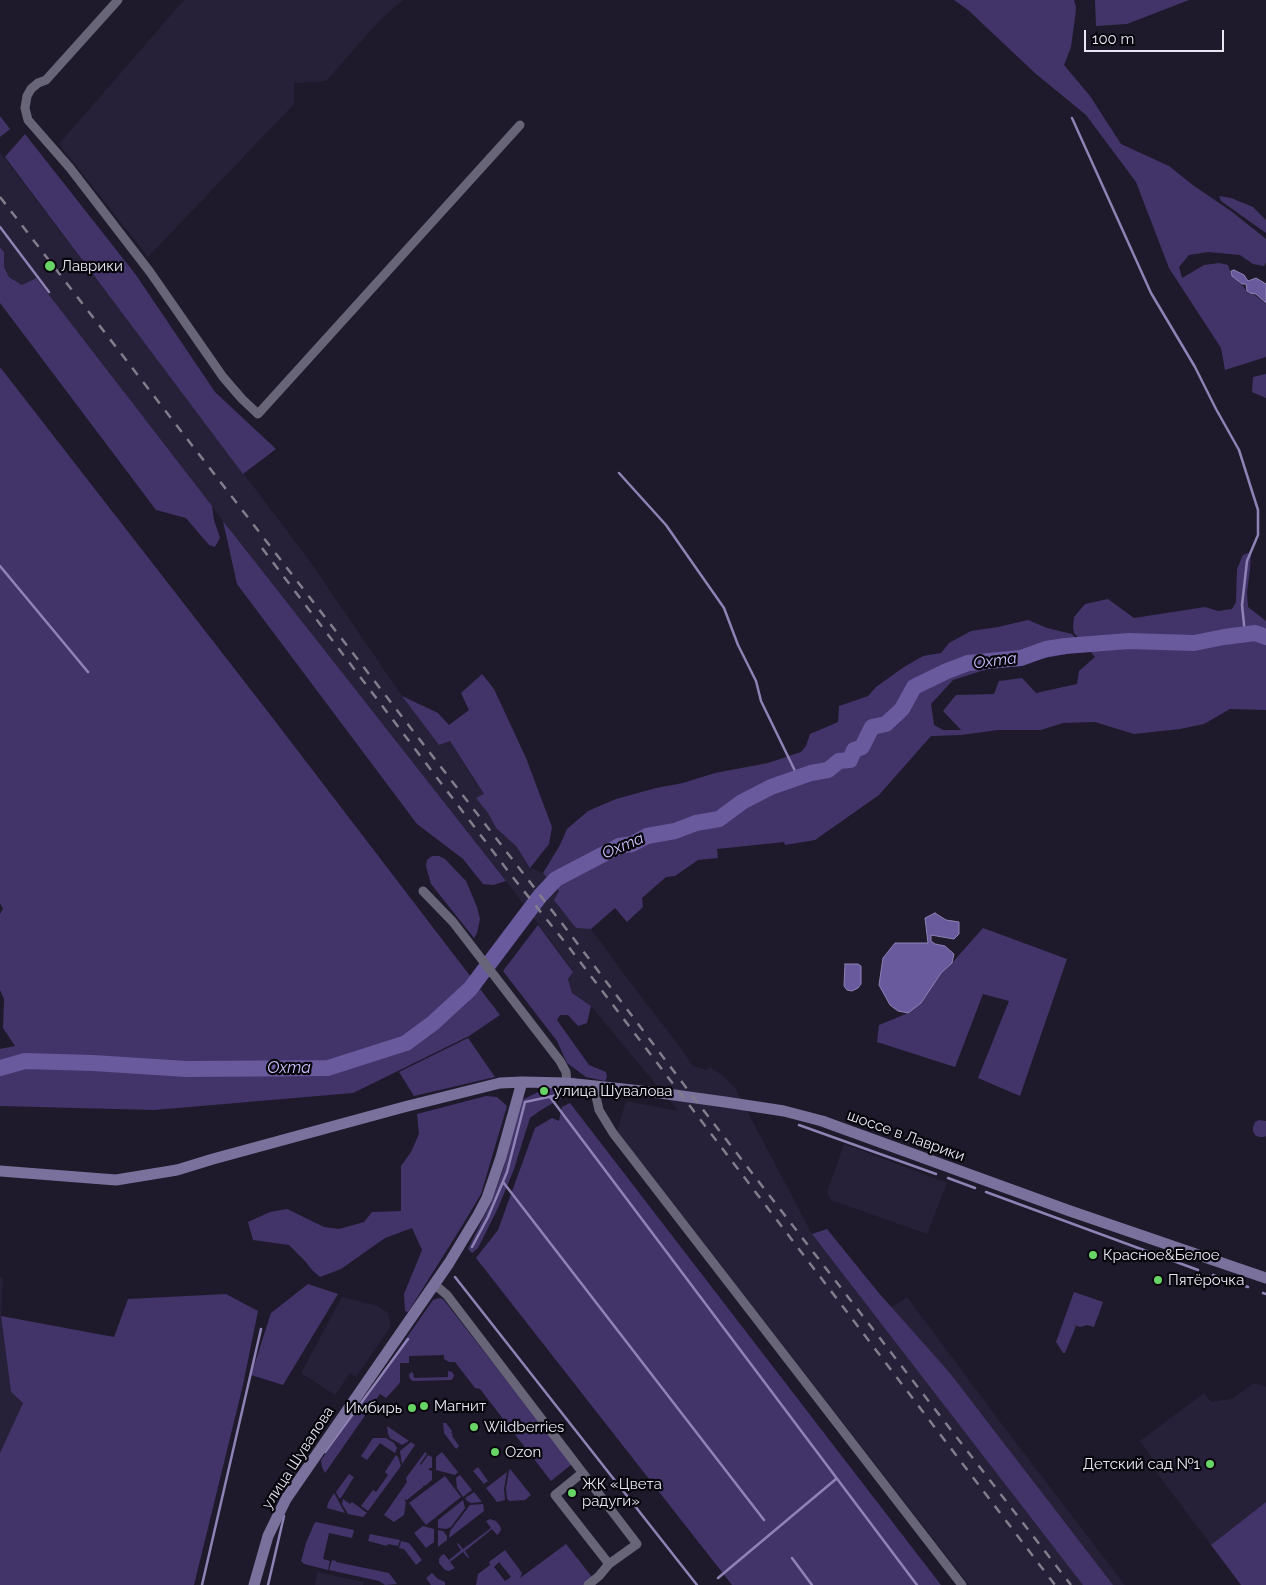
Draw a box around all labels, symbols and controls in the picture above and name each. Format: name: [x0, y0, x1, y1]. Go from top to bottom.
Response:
scale bar: [1086, 20, 1226, 52]
text: 100 m: [1092, 30, 1134, 48]
place label: Лаврики: [61, 257, 123, 275]
marker: Лаврики: [43, 259, 57, 273]
water label: Охта: [972, 649, 1018, 673]
water label: Охта: [599, 829, 647, 863]
water label: Охта: [267, 1058, 311, 1078]
place label: улица Шувалова: [554, 1082, 672, 1100]
marker: улица Шувалова: [538, 1085, 550, 1097]
street label: шоссе в Лаврики: [845, 1106, 967, 1166]
place label: Красное&Белое: [1103, 1246, 1220, 1264]
marker: Красное&Белое: [1087, 1249, 1099, 1261]
place label: Пятёрочка: [1168, 1271, 1244, 1289]
marker: Пятёрочка: [1152, 1274, 1164, 1286]
place label: Магнит: [434, 1397, 486, 1415]
place label: Имбирь: [345, 1399, 402, 1417]
marker: Магнит: [418, 1400, 430, 1412]
marker: Имбирь: [406, 1402, 418, 1414]
street label: улица Шувалова: [258, 1403, 338, 1513]
place label: Wildberries: [484, 1418, 564, 1436]
marker: Wildberries: [468, 1421, 480, 1433]
place label: Ozon: [505, 1443, 541, 1461]
marker: Ozon: [489, 1446, 501, 1458]
place label: Детский сад №1: [1083, 1455, 1200, 1473]
marker: Детский сад №1: [1204, 1458, 1216, 1470]
place label: ЖК «Цвета радуги»: [582, 1475, 662, 1510]
marker: ЖК «Цвета радуги»: [566, 1487, 578, 1499]

